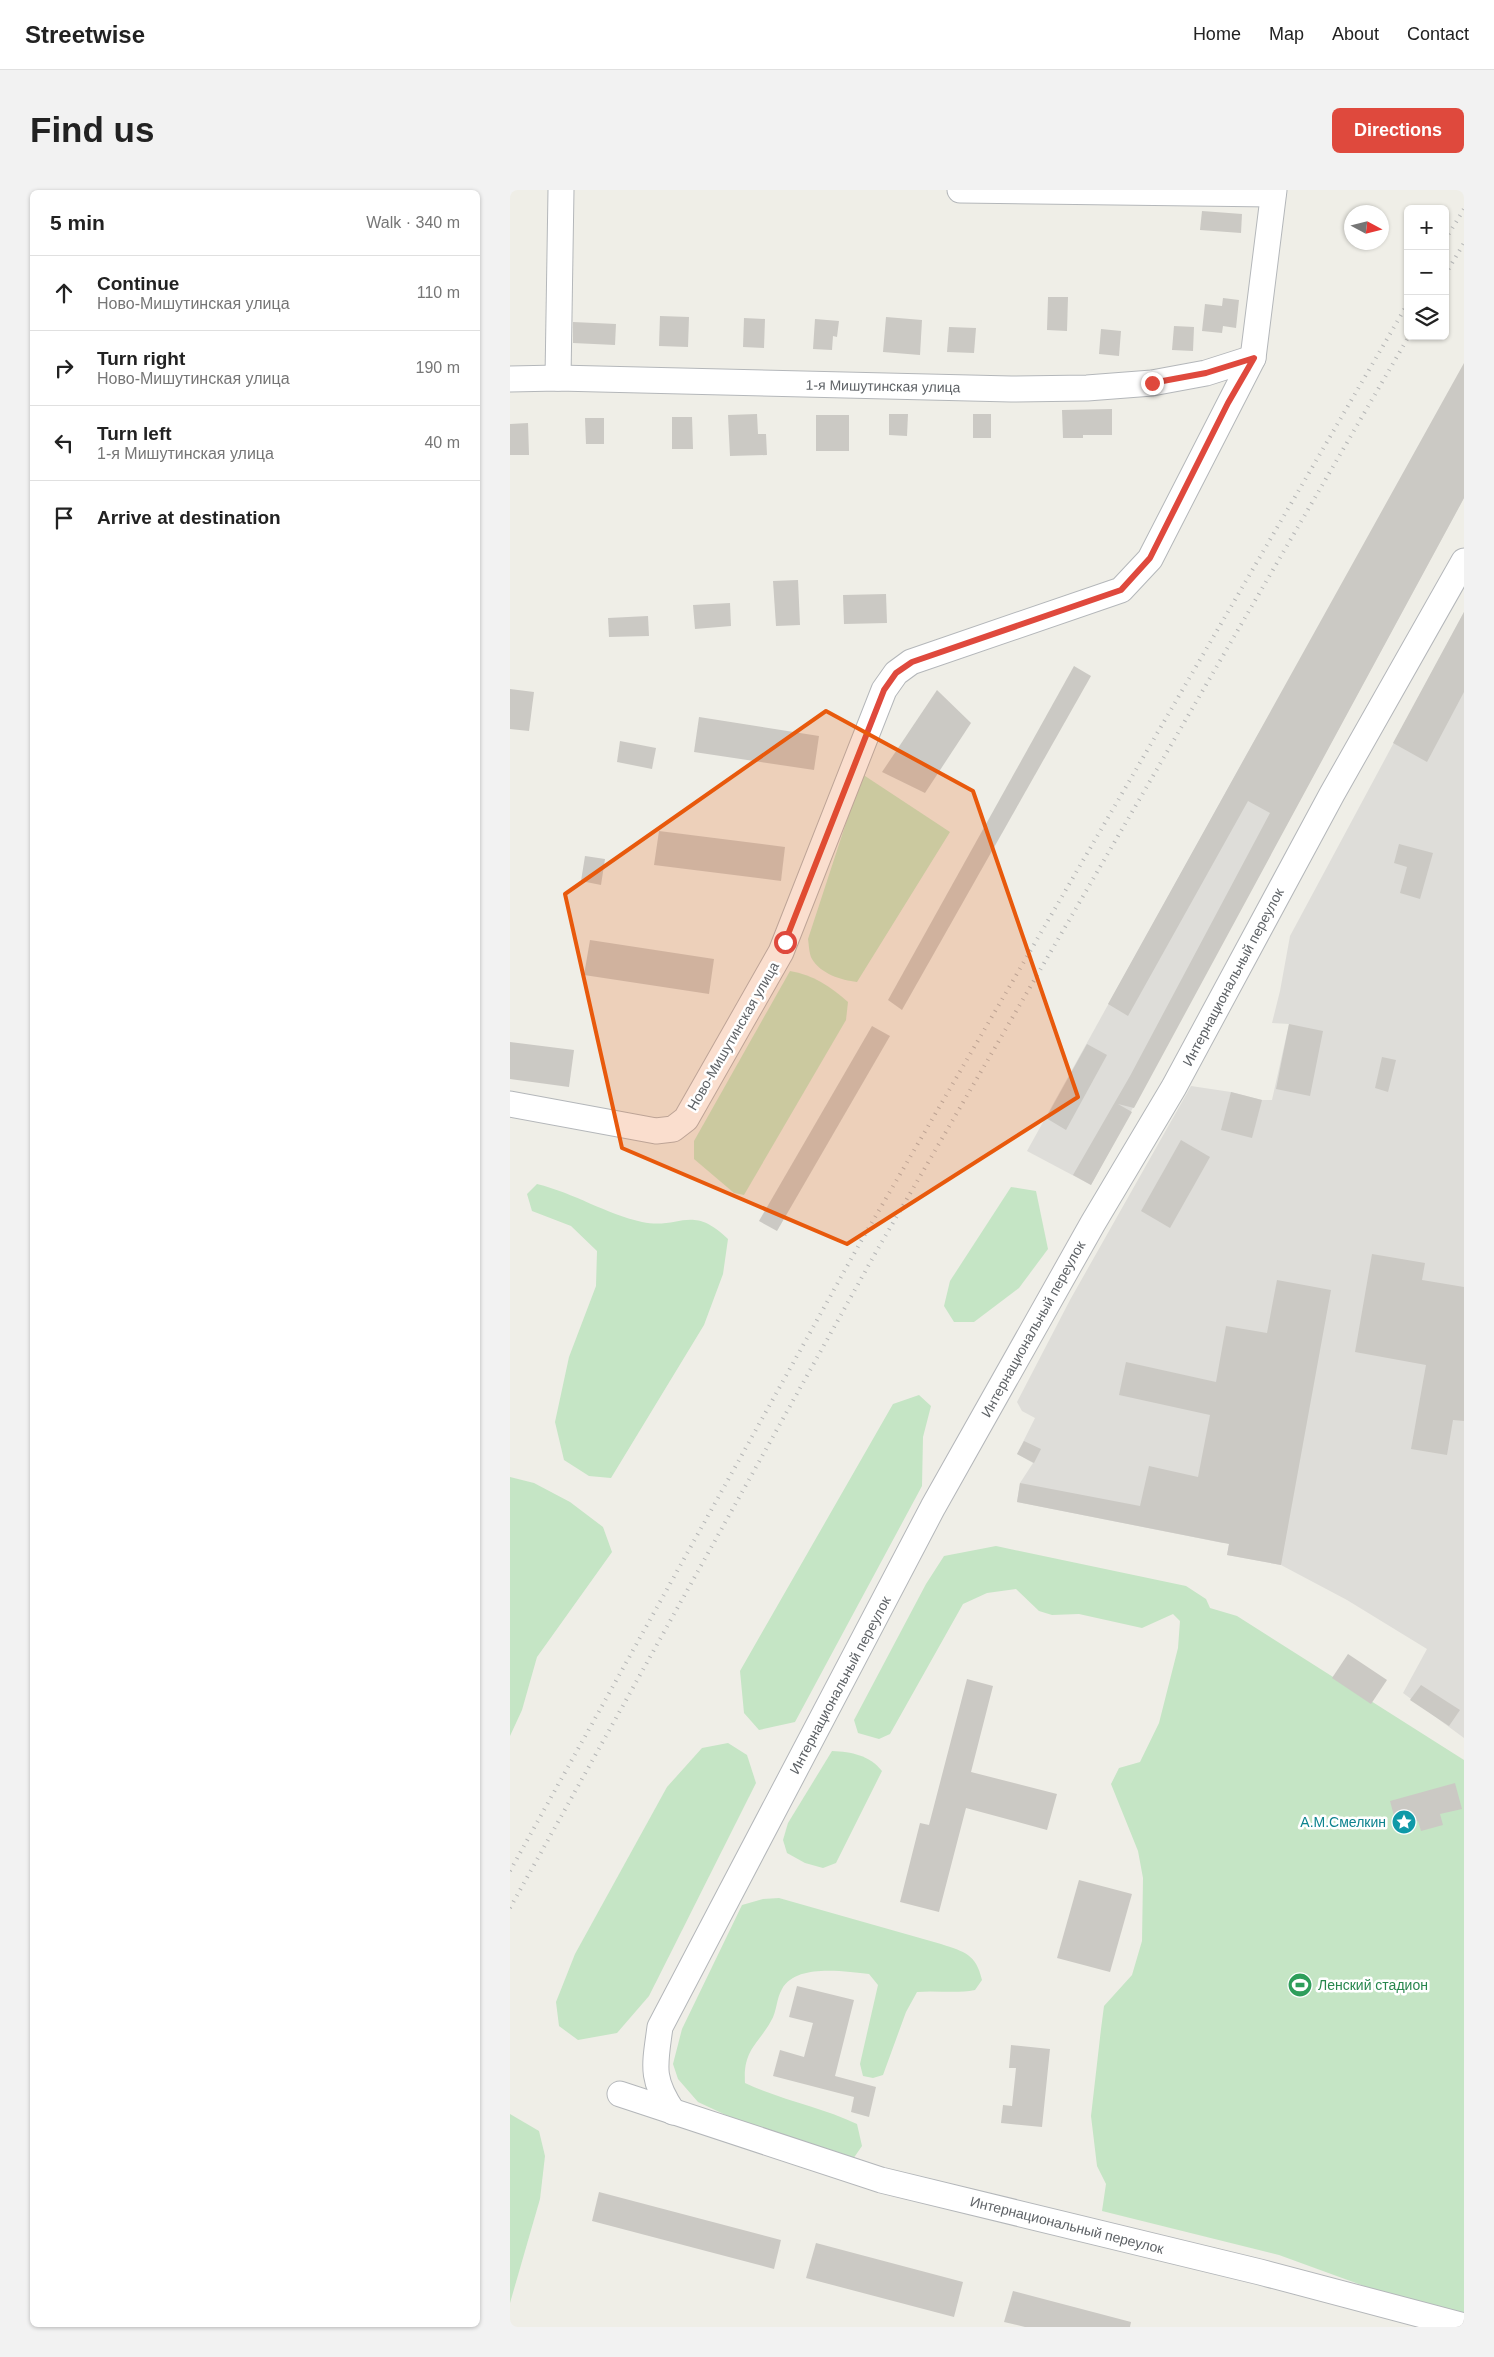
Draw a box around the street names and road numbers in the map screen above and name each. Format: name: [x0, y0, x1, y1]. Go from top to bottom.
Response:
street label: 1-я Мишутинская улица: [805, 377, 961, 395]
street label: Интернациональный переулок: [1179, 885, 1287, 1069]
street label: Ново-Мишутинская улица: [684, 959, 782, 1113]
street label: Интернациональный переулок: [978, 1237, 1089, 1420]
street label: Интернациональный переулок: [786, 1593, 894, 1777]
street label: Интернациональный переулок: [969, 2193, 1166, 2257]

